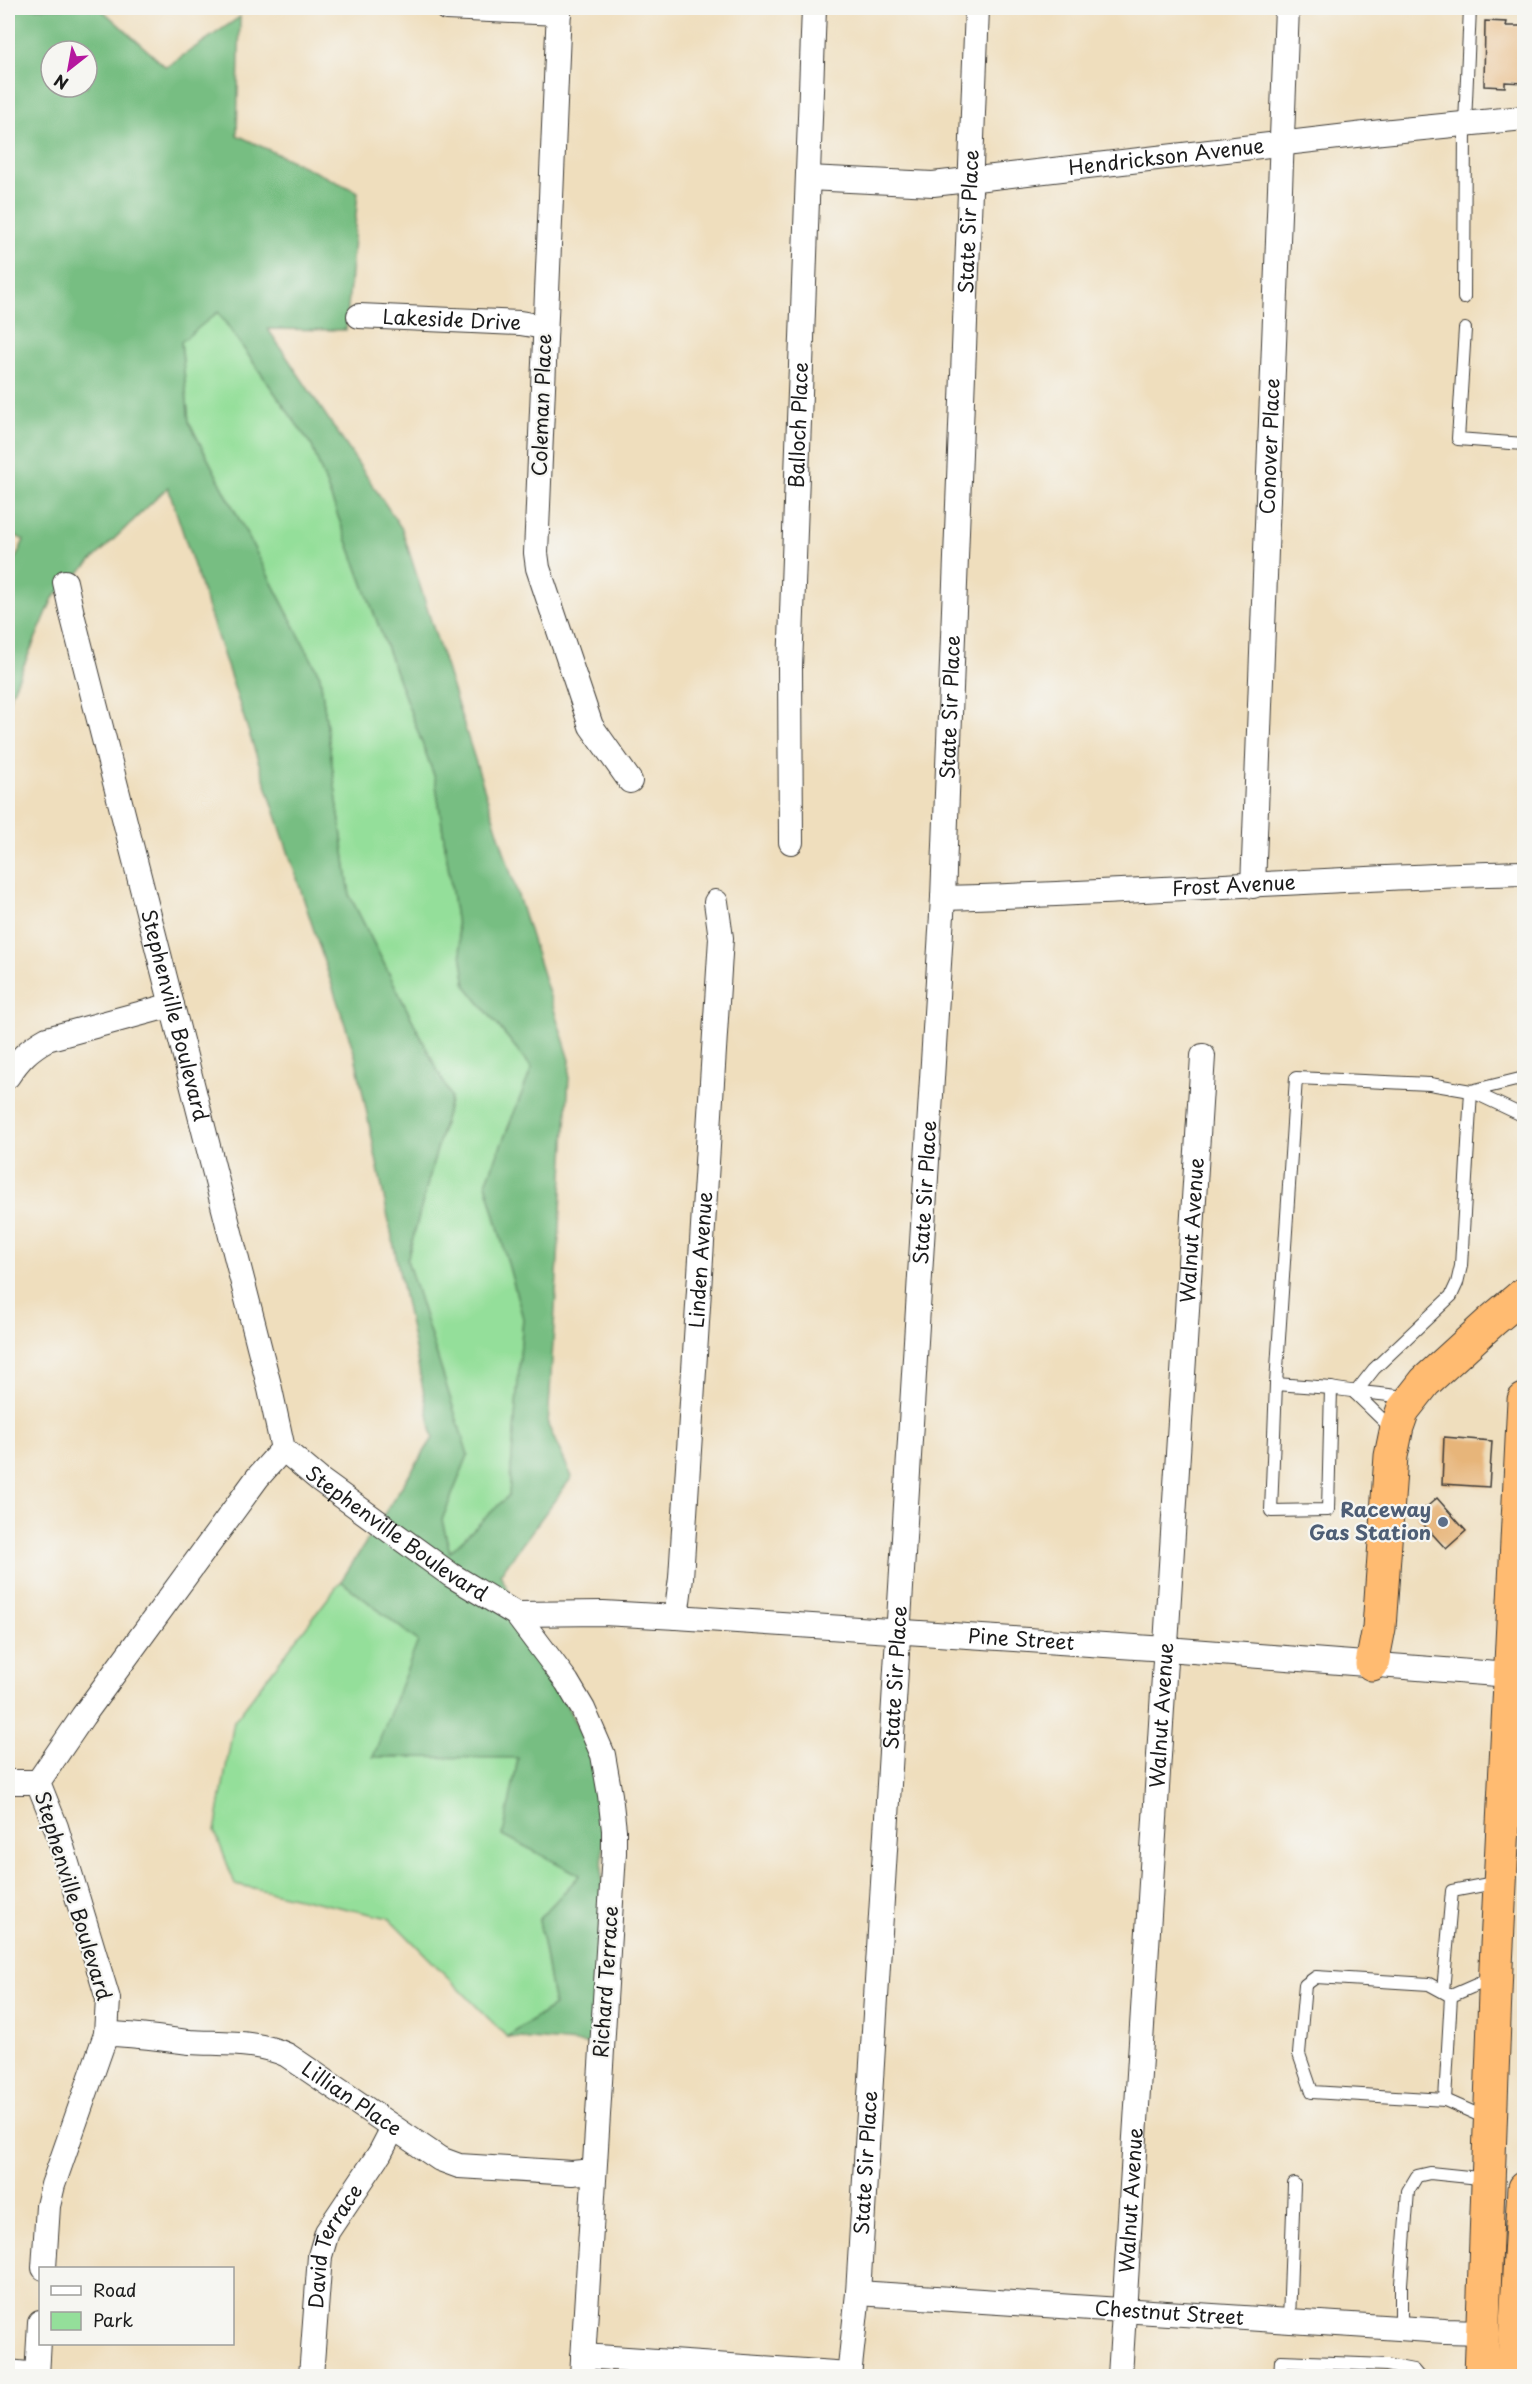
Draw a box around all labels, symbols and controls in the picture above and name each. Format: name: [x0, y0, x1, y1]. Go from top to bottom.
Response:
north arrow: [39, 39, 99, 99]
text: N: [49, 69, 72, 96]
street label: Hendrickson Avenue: [1067, 130, 1266, 182]
street label: State Sir Place: [950, 149, 986, 294]
street label: Lakeside Drive: [382, 301, 522, 337]
street label: Coleman Place: [524, 333, 558, 477]
street label: Balloch Place: [781, 361, 815, 489]
street label: Conover Place: [1251, 378, 1287, 515]
street label: State Sir Place: [932, 634, 967, 780]
street label: Frost Avenue: [1171, 866, 1296, 903]
street label: Stephenville Boulevard: [134, 906, 217, 1124]
street label: State Sir Place: [905, 1119, 943, 1265]
street label: Walnut Avenue: [1172, 1156, 1211, 1304]
street label: Linden Avenue: [681, 1191, 719, 1329]
street label: Stephenville Boulevard: [300, 1458, 494, 1608]
place label: Raceway Gas Station: [1309, 1494, 1431, 1547]
marker: Raceway Gas Station: [1436, 1515, 1450, 1529]
street label: State Sir Place: [875, 1605, 914, 1750]
street label: Pine Street: [967, 1620, 1076, 1657]
street label: Walnut Avenue: [1141, 1642, 1180, 1789]
street label: Stephenville Boulevard: [28, 1788, 120, 2004]
street label: Richard Terrace: [585, 1905, 625, 2059]
street label: Lillian Place: [296, 2053, 408, 2143]
street label: State Sir Place: [846, 2090, 884, 2236]
street label: Walnut Avenue: [1111, 2127, 1150, 2274]
street label: David Terrace: [300, 2178, 369, 2309]
legend: [39, 2267, 234, 2345]
text: Road: [93, 2276, 137, 2303]
street label: Chestnut Street: [1094, 2292, 1245, 2332]
text: Park: [93, 2306, 133, 2333]

